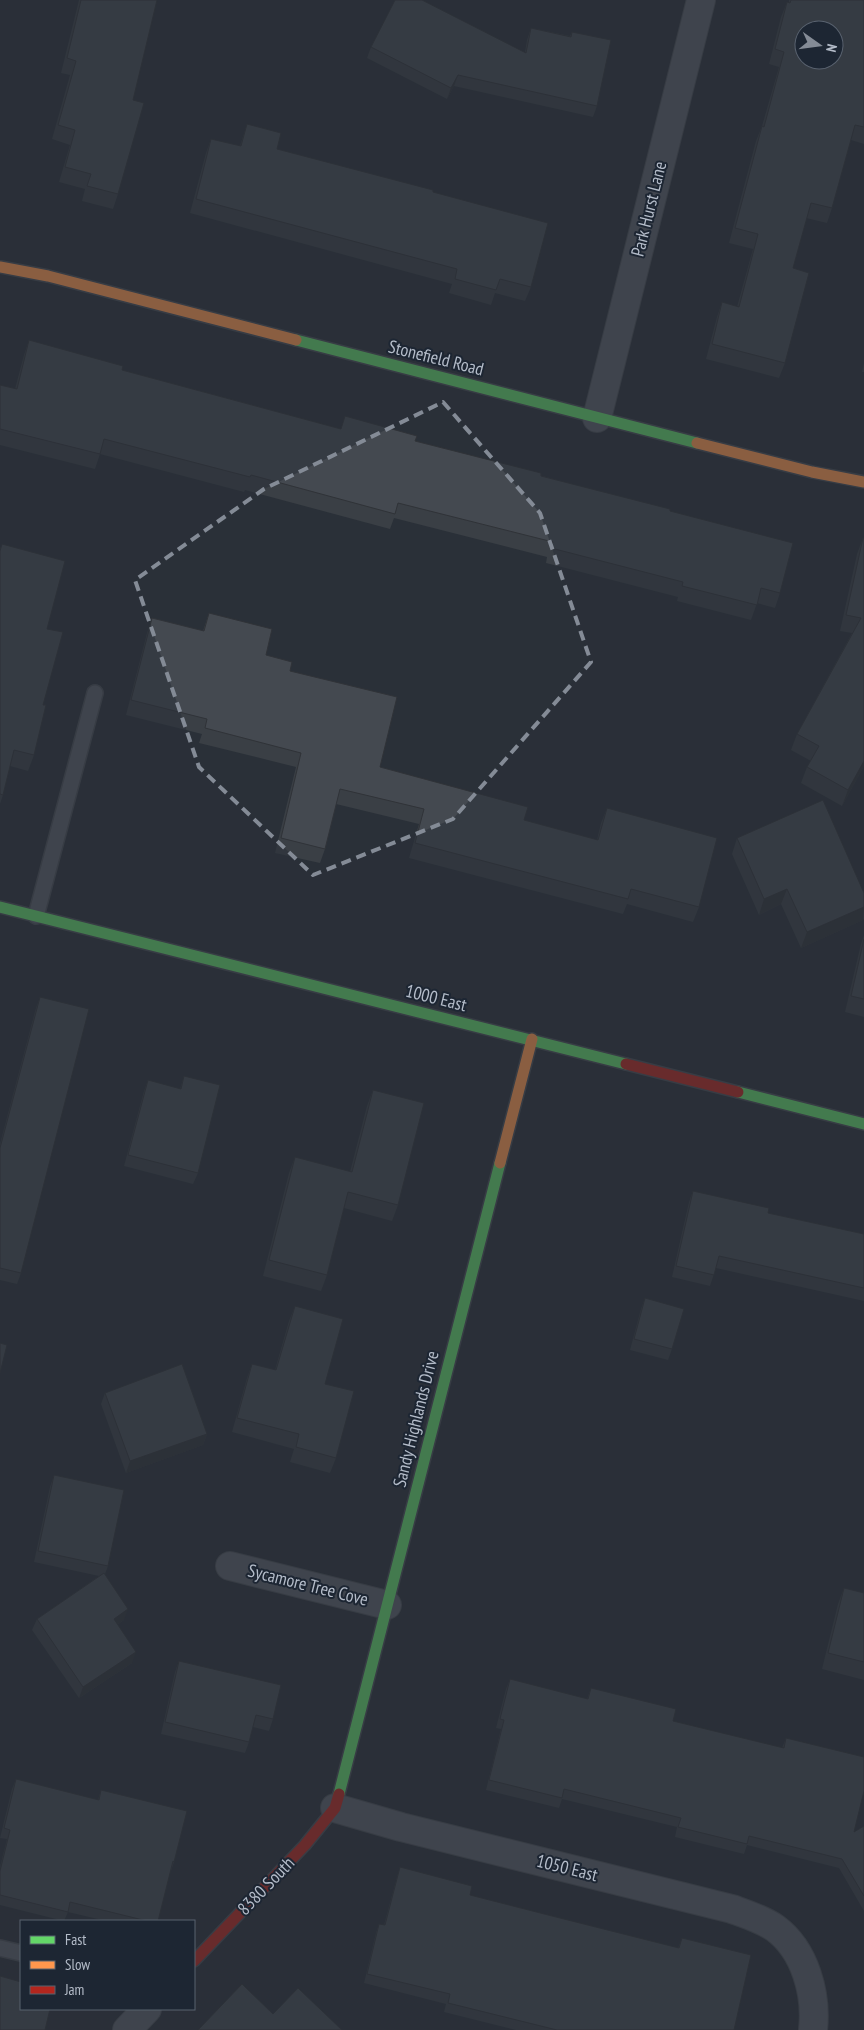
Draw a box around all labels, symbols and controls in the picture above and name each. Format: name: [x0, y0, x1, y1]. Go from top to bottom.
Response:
north arrow: [794, 20, 844, 70]
text: N: [822, 42, 841, 54]
street label: Park Hurst Lane: [626, 159, 671, 259]
street label: Stonefield Road: [386, 335, 486, 380]
street label: 1000 East: [403, 979, 469, 1016]
street label: Sandy Highlands Drive: [387, 1348, 444, 1489]
street label: Sycamore Tree Cove: [246, 1558, 371, 1611]
street label: 1050 East: [534, 1849, 600, 1886]
street label: 8380 South: [232, 1852, 299, 1920]
legend: [20, 1920, 195, 2010]
text: Fast: [65, 1930, 86, 1949]
text: Slow: [65, 1955, 90, 1974]
text: Jam: [64, 1980, 84, 1999]

